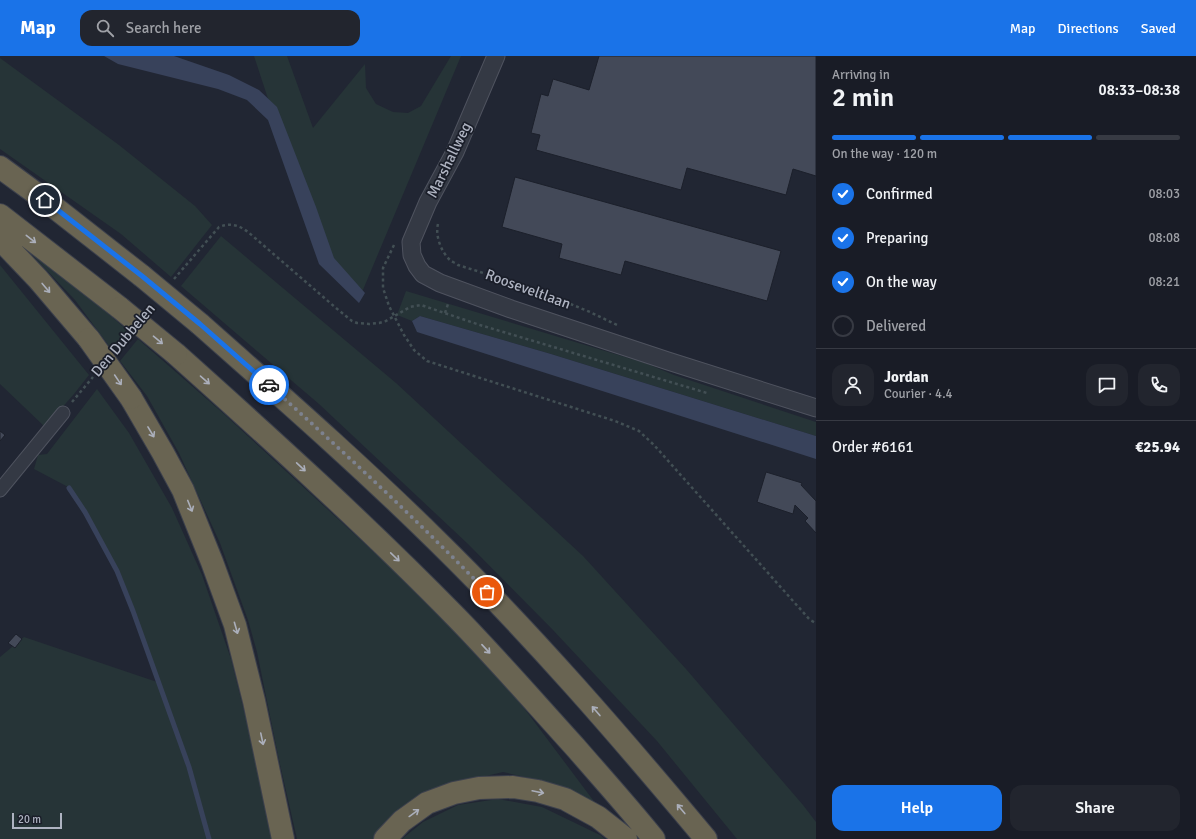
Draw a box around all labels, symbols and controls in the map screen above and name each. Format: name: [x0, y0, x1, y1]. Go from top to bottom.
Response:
search box: [80, 10, 360, 46]
text: Map: [20, 16, 56, 40]
icon: search: [94, 17, 116, 39]
text: Search here: [126, 19, 201, 37]
text: Map: [1010, 20, 1036, 37]
text: Directions: [1058, 20, 1119, 37]
text: Saved: [1141, 20, 1176, 37]
text: Arriving in: [832, 67, 890, 83]
text: 08:33–08:38: [1099, 81, 1180, 99]
text: 2 min: [832, 82, 894, 114]
street label: Marshallweg: [423, 119, 475, 201]
text: On the way · 120 m: [832, 146, 937, 162]
pin: [28, 183, 62, 217]
icon: check: [832, 183, 854, 205]
text: Confirmed: [866, 185, 933, 203]
text: 08:03: [1148, 186, 1180, 202]
icon: home: [34, 189, 56, 211]
icon: check: [832, 227, 854, 249]
text: Preparing: [866, 229, 929, 247]
text: 08:08: [1148, 230, 1180, 246]
one-way arrow: [25, 235, 36, 243]
street label: Rooseveltlaan: [483, 265, 573, 313]
icon: check: [832, 271, 854, 293]
text: On the way: [866, 273, 937, 291]
text: 08:21: [1148, 274, 1180, 290]
one-way arrow: [41, 282, 50, 293]
street label: Den Dubbelen: [87, 300, 159, 380]
text: Delivered: [866, 317, 926, 335]
one-way arrow: [153, 335, 164, 344]
button: person: [832, 364, 874, 406]
button: chat: [1086, 364, 1128, 406]
button: phone: [1138, 364, 1180, 406]
courier: [249, 365, 289, 405]
text: Jordan: [884, 368, 929, 386]
one-way arrow: [114, 374, 122, 385]
icon: car: [258, 374, 280, 396]
one-way arrow: [200, 375, 210, 384]
text: Courier · 4.4: [884, 386, 953, 402]
one-way arrow: [147, 426, 155, 438]
text: Order #6161: [832, 438, 914, 456]
text: €25.94: [1135, 438, 1180, 456]
one-way arrow: [296, 462, 306, 472]
one-way arrow: [186, 500, 194, 512]
one-way arrow: [390, 552, 400, 561]
pin: [470, 575, 504, 609]
icon: bag: [476, 581, 498, 603]
one-way arrow: [232, 621, 240, 634]
one-way arrow: [482, 644, 491, 655]
one-way arrow: [591, 706, 600, 716]
one-way arrow: [259, 732, 267, 745]
button: Help: [832, 785, 1002, 831]
button: Share: [1010, 785, 1180, 831]
one-way arrow: [531, 788, 544, 796]
one-way arrow: [676, 804, 685, 814]
one-way arrow: [408, 809, 419, 817]
scale bar: [12, 811, 62, 830]
text: 20 m: [18, 813, 41, 826]

